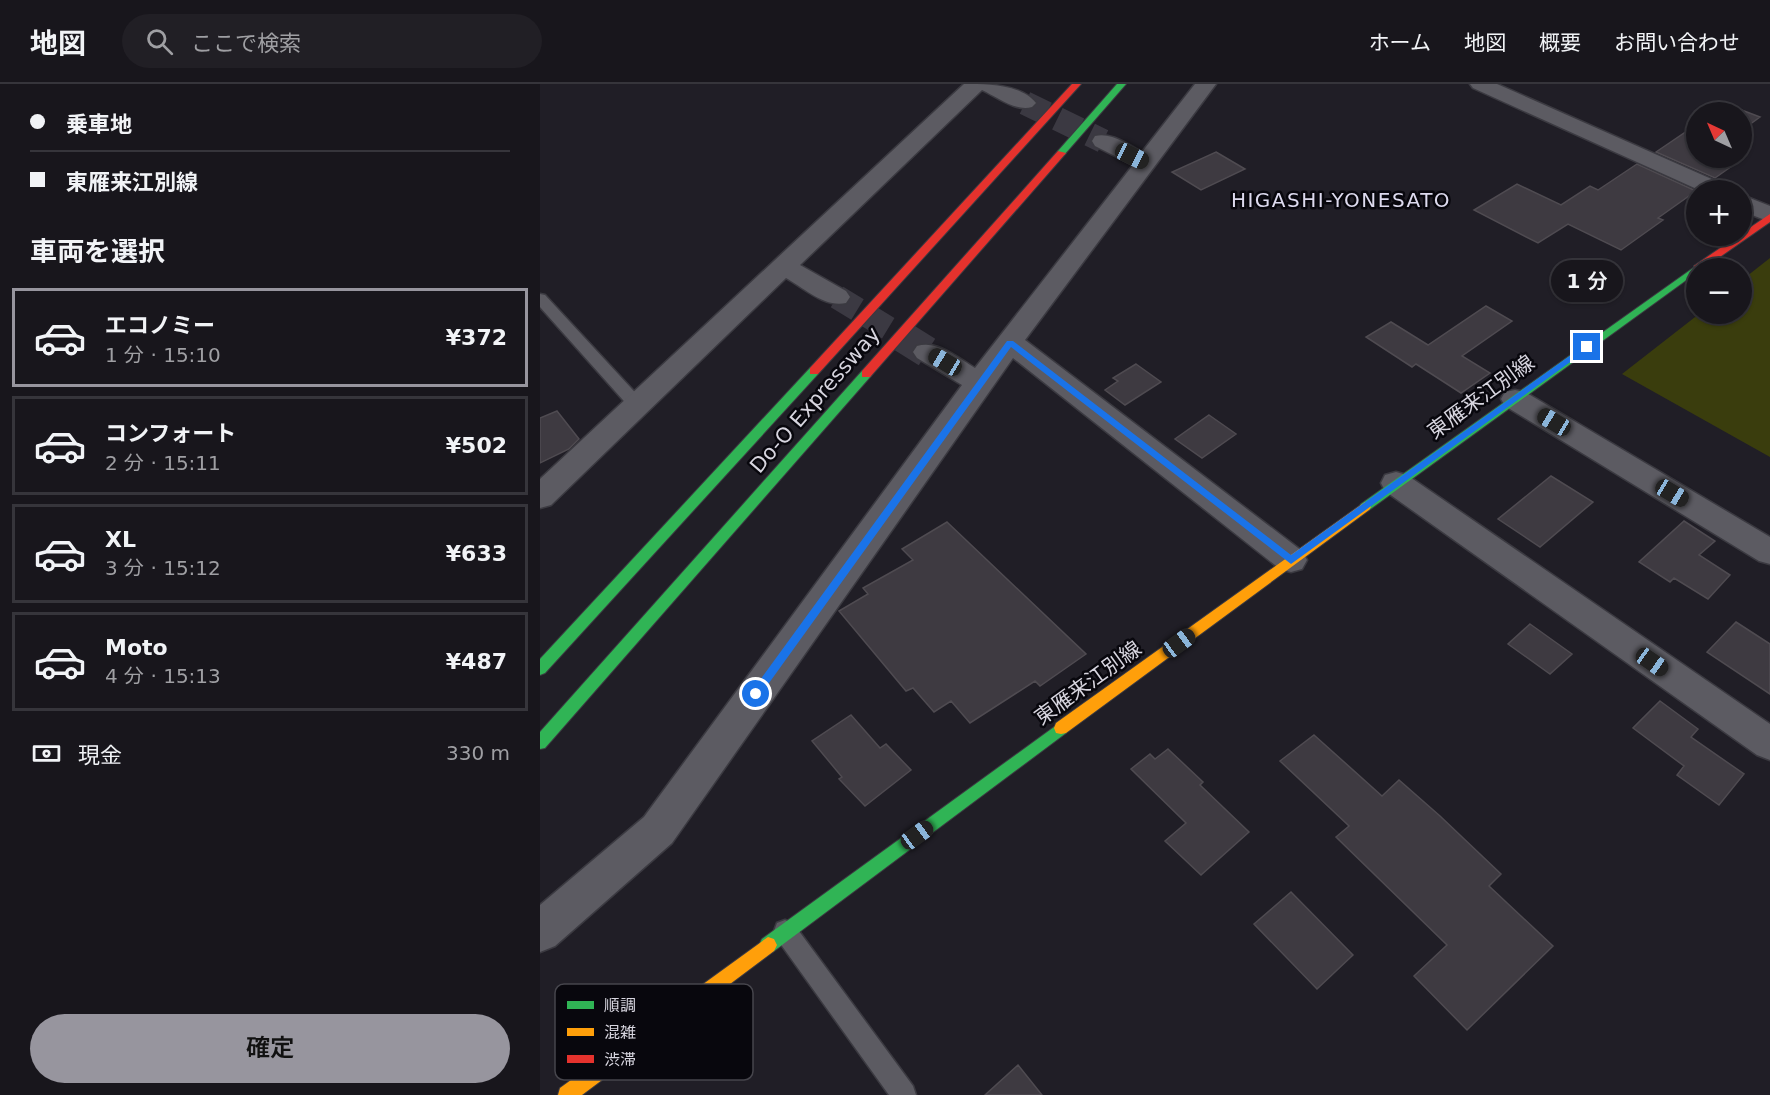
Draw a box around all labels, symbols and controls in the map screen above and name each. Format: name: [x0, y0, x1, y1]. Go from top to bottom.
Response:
search box: [122, 14, 542, 68]
icon: search: [143, 25, 176, 58]
text: 地図: [30, 27, 86, 60]
text: ここで検索: [191, 31, 301, 56]
text: ホーム: [1369, 31, 1431, 55]
text: 地図: [1464, 31, 1506, 55]
text: 概要: [1539, 31, 1581, 55]
text: お問い合わせ: [1614, 31, 1740, 55]
north arrow: [1686, 102, 1752, 168]
map controls: [1686, 102, 1752, 324]
text: 乗車地: [66, 112, 132, 137]
car: [1112, 140, 1152, 172]
text: 東雁来江別線: [66, 170, 198, 195]
button: +: [1686, 180, 1752, 246]
district label: HIGASHI-YONESATO: [1231, 188, 1451, 212]
text: 車両を選択: [30, 236, 165, 267]
button: −: [1686, 258, 1752, 324]
callout: 1 分: [1551, 260, 1623, 302]
text: 1 分: [1567, 269, 1607, 293]
icon: car: [33, 311, 87, 365]
text: エコノミー: [105, 313, 215, 338]
street label: Do-O Expressway: [745, 322, 885, 478]
text: ¥372: [446, 325, 507, 350]
route end: [1573, 333, 1600, 360]
text: 1 分 · 15:10: [105, 343, 221, 367]
car: [925, 345, 965, 379]
street label: 東雁来江別線: [1423, 350, 1539, 444]
car: [1534, 405, 1574, 439]
icon: car: [33, 419, 87, 473]
text: コンフォート: [105, 421, 236, 446]
text: ¥502: [446, 433, 507, 458]
text: 2 分 · 15:11: [105, 451, 221, 475]
car: [1652, 476, 1692, 510]
icon: car: [33, 527, 87, 581]
text: XL: [105, 527, 136, 552]
text: ¥633: [446, 541, 507, 566]
text: 3 分 · 15:12: [105, 556, 221, 580]
car: [1159, 625, 1199, 661]
icon: car: [33, 635, 87, 689]
text: Moto: [105, 635, 168, 660]
street label: 東雁来江別線: [1030, 636, 1146, 730]
car: [1632, 644, 1672, 680]
text: ¥487: [446, 649, 507, 674]
text: 4 分 · 15:13: [105, 664, 221, 688]
route start: [742, 680, 769, 707]
icon: cash: [30, 737, 63, 770]
text: 330 m: [446, 741, 510, 765]
text: 現金: [78, 743, 122, 768]
car: [897, 817, 937, 853]
legend: [555, 984, 753, 1080]
text: 順調: [604, 996, 636, 1015]
button: 確定: [30, 1014, 510, 1083]
text: 混雑: [604, 1023, 636, 1042]
text: 渋滞: [604, 1050, 636, 1069]

